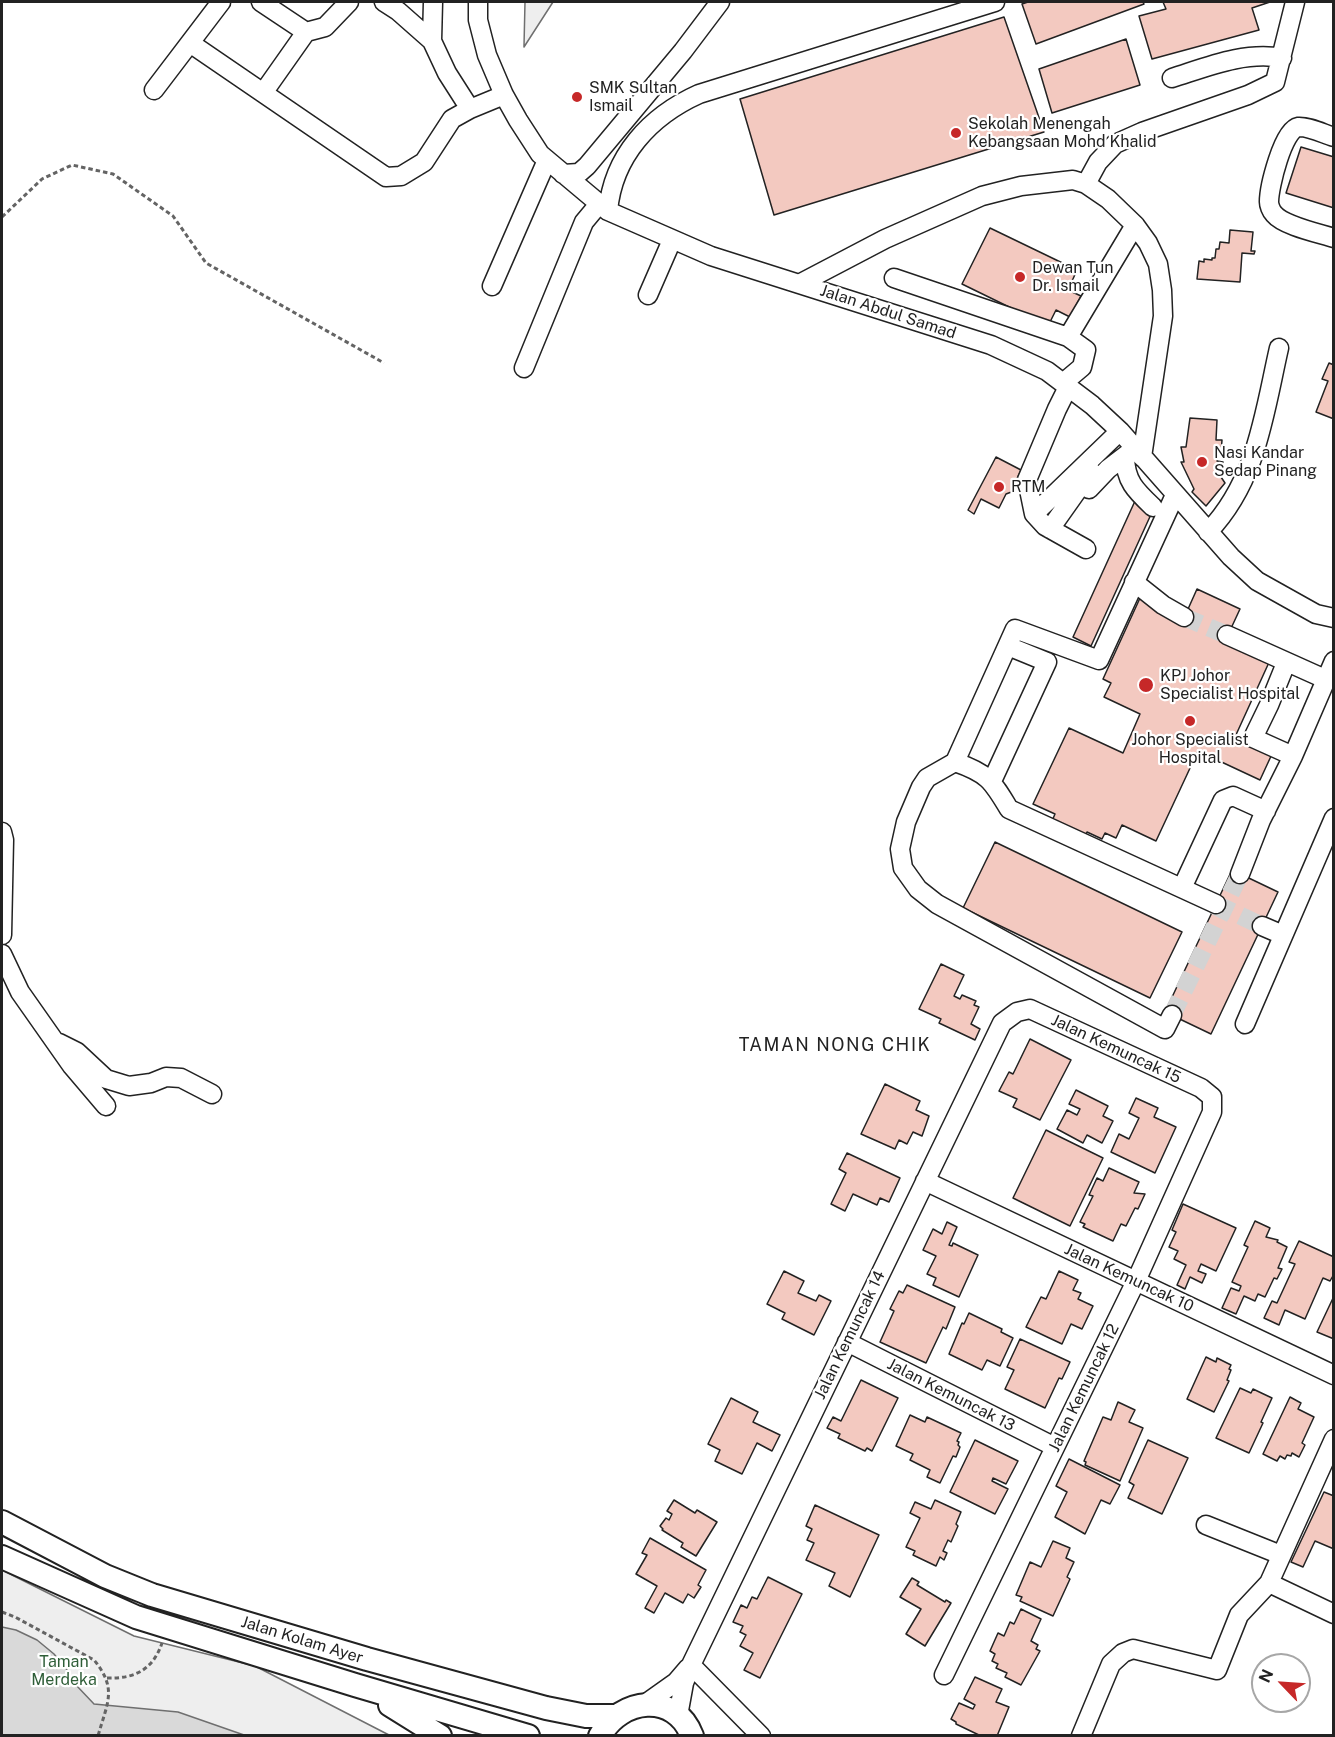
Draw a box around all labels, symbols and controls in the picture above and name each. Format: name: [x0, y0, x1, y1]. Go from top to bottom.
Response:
place label: SMK Sultan Ismail: [589, 78, 677, 116]
marker: SMK Sultan Ismail: [570, 90, 584, 104]
place label: Sekolah Menengah Kebangsaan Mohd Khalid: [968, 114, 1157, 152]
marker: Sekolah Menengah Kebangsaan Mohd Khalid: [949, 126, 963, 140]
place label: Dewan Tun Dr. Ismail: [1032, 258, 1114, 296]
marker: Dewan Tun Dr. Ismail: [1013, 270, 1027, 284]
street label: Jalan Abdul Samad: [817, 281, 959, 343]
place label: Nasi Kandar Sedap Pinang: [1214, 443, 1317, 481]
marker: Nasi Kandar Sedap Pinang: [1195, 455, 1209, 469]
place label: RTM: [1011, 477, 1045, 497]
marker: RTM: [992, 480, 1006, 494]
place label: KPJ Johor Specialist Hospital: [1160, 666, 1300, 704]
marker: KPJ Johor Specialist Hospital: [1137, 676, 1155, 694]
marker: Johor Specialist Hospital: [1183, 714, 1197, 728]
place label: Johor Specialist Hospital: [1131, 730, 1249, 768]
street label: Jalan Kemuncak 15: [1048, 1011, 1184, 1087]
district label: TAMAN NONG CHIK: [739, 1034, 931, 1056]
street label: Jalan Kemuncak 10: [1061, 1240, 1197, 1316]
street label: Jalan Kemuncak 14: [811, 1268, 889, 1402]
street label: Jalan Kemuncak 12: [1045, 1321, 1123, 1455]
street label: Jalan Kemuncak 13: [884, 1355, 1018, 1435]
street label: Jalan Kolam Ayer: [239, 1612, 365, 1668]
park label: Taman Merdeka: [31, 1652, 97, 1690]
north arrow: [1251, 1653, 1311, 1713]
text: N: [1255, 1666, 1277, 1686]

